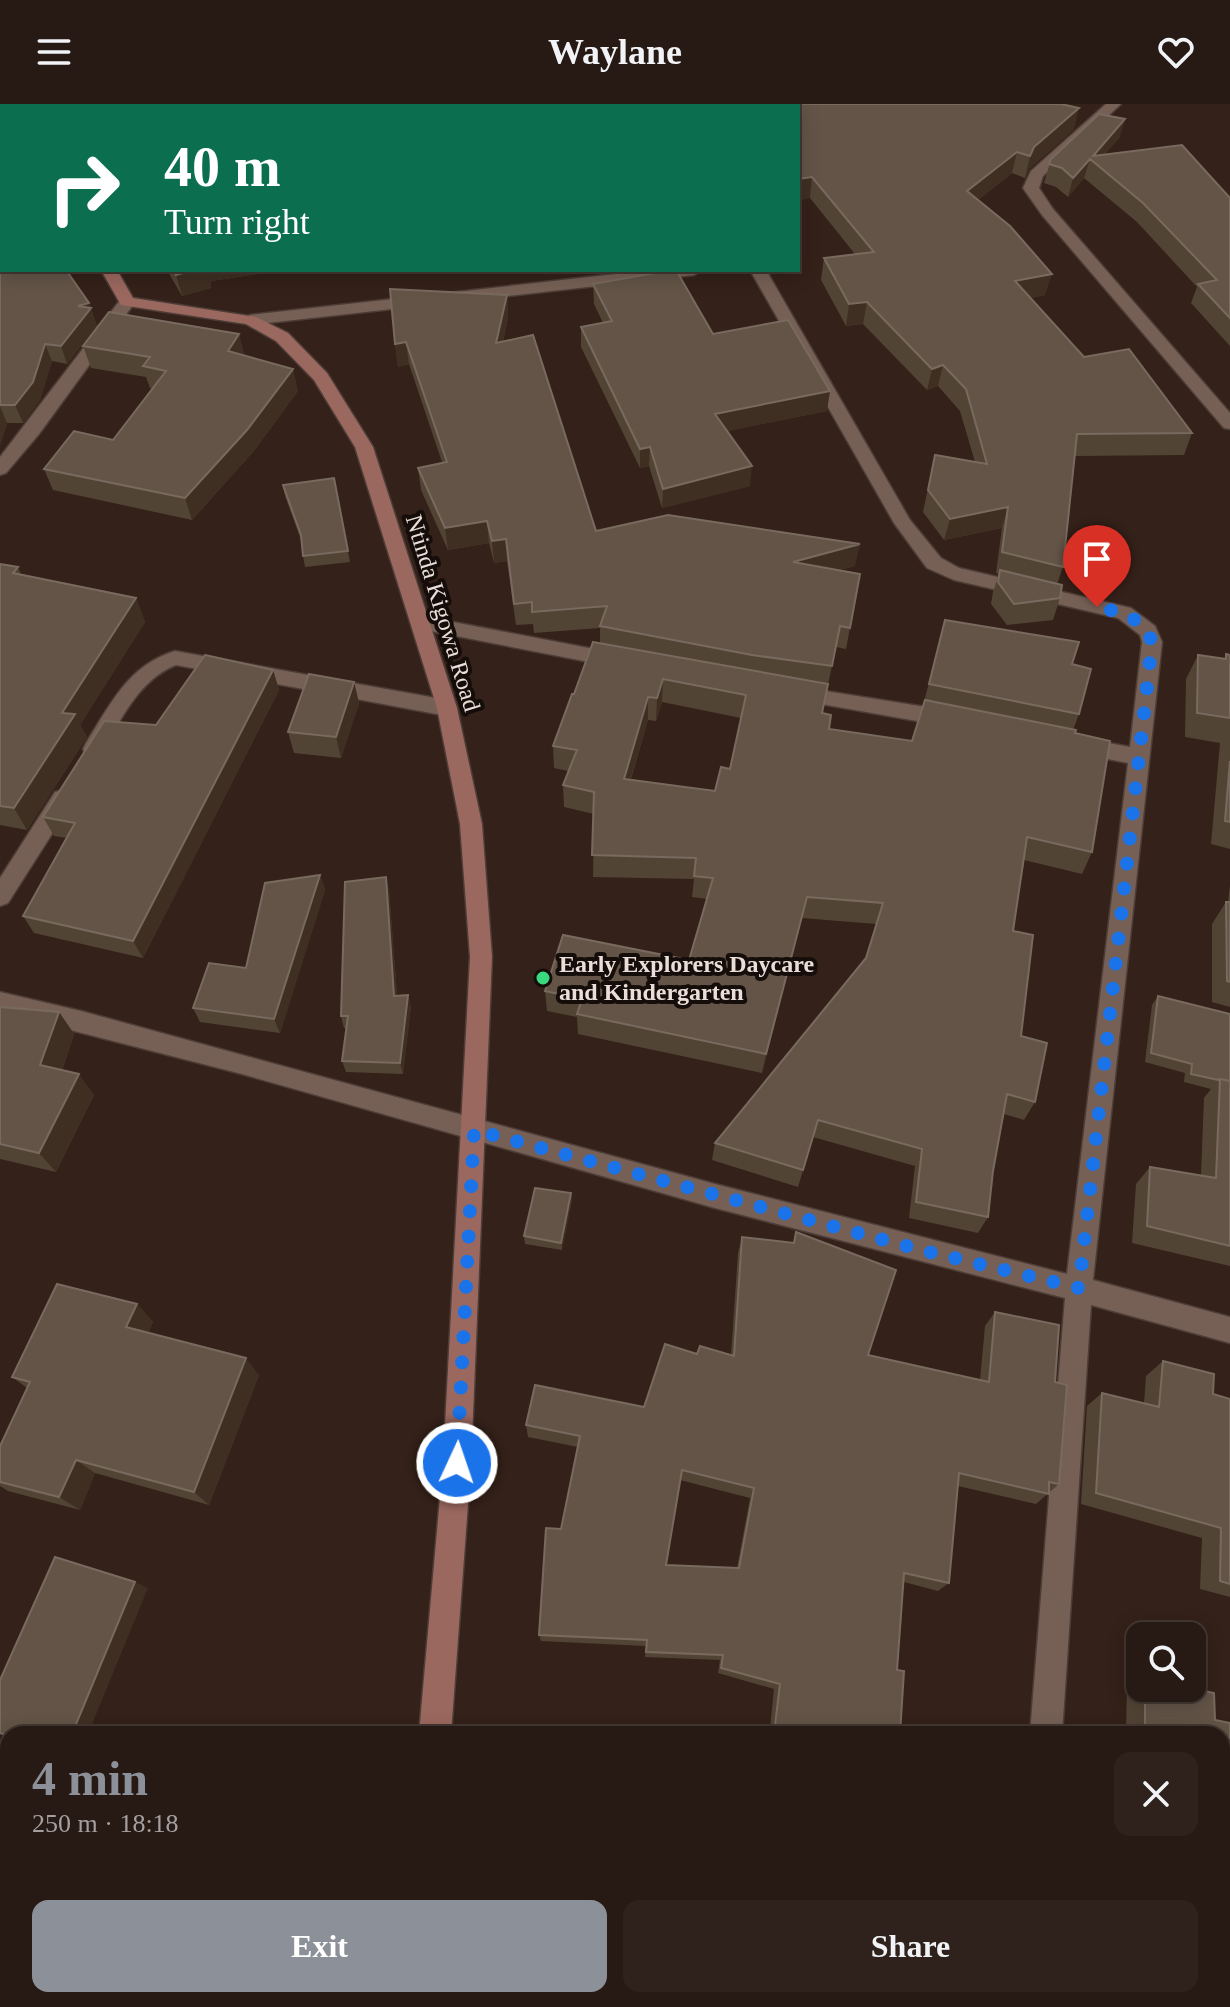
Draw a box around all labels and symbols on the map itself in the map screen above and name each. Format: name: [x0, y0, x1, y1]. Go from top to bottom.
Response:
street label: Ntinda Kigowa Road: [401, 512, 485, 714]
pin: [1063, 525, 1131, 607]
place label: Early Explorers Daycare and Kindergarten: [559, 951, 814, 1005]
marker: Early Explorers Daycare and Kindergarten: [534, 969, 552, 987]
position arrow: [415, 1421, 499, 1505]

